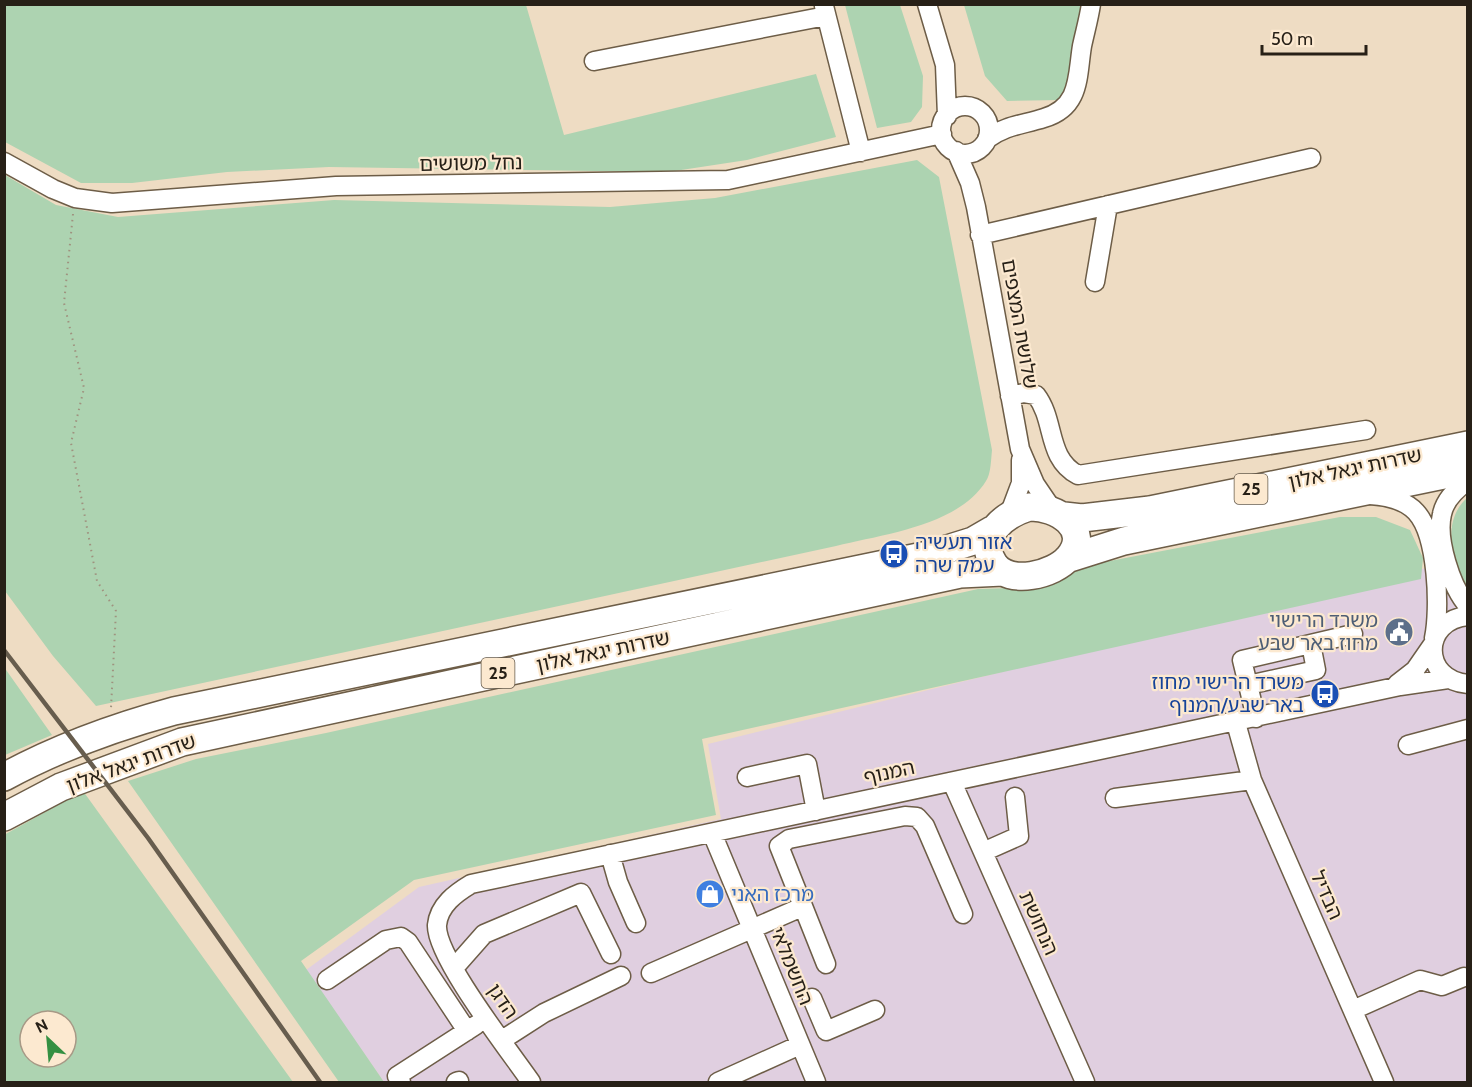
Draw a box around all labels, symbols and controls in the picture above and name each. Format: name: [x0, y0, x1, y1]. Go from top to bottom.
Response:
scale bar: [1262, 18, 1366, 56]
text: 50 m: [1271, 28, 1313, 50]
street label: נחל משושים: [419, 150, 523, 176]
street label: שלושת המצפים: [997, 257, 1043, 391]
street label: שדרות יגאל אלון: [1286, 442, 1424, 494]
road number: 25: [1234, 474, 1268, 504]
place label: אזור תעשיה עמק שרה: [915, 530, 1012, 577]
bus stop icon: אזור תעשיה עמק שרה: [878, 538, 910, 570]
place label: משרד הרישוי מחוז באר שבע: [1258, 608, 1378, 655]
public building icon: משרד הרישוי מחוז באר שבע: [1383, 616, 1415, 648]
street label: שדרות יגאל אלון: [534, 625, 672, 677]
road number: 25: [482, 658, 514, 688]
place label: משרד הרישוי מחוז באר שבע/המנוף: [1152, 670, 1304, 717]
bus stop icon: משרד הרישוי מחוז באר שבע/המנוף: [1309, 678, 1341, 710]
street label: שדרות יגאל אלון: [63, 729, 199, 797]
street label: המנוף: [861, 755, 917, 789]
street label: הבדיל: [1306, 867, 1348, 923]
shop icon: מרכז האני: [694, 878, 726, 910]
place label: מרכז האני: [731, 882, 814, 906]
street label: הנחושת: [1014, 887, 1064, 959]
street label: החשמלאי: [765, 923, 819, 1009]
street label: הדגן: [483, 979, 523, 1023]
north arrow: [18, 1009, 78, 1069]
text: N: [32, 1015, 51, 1037]

